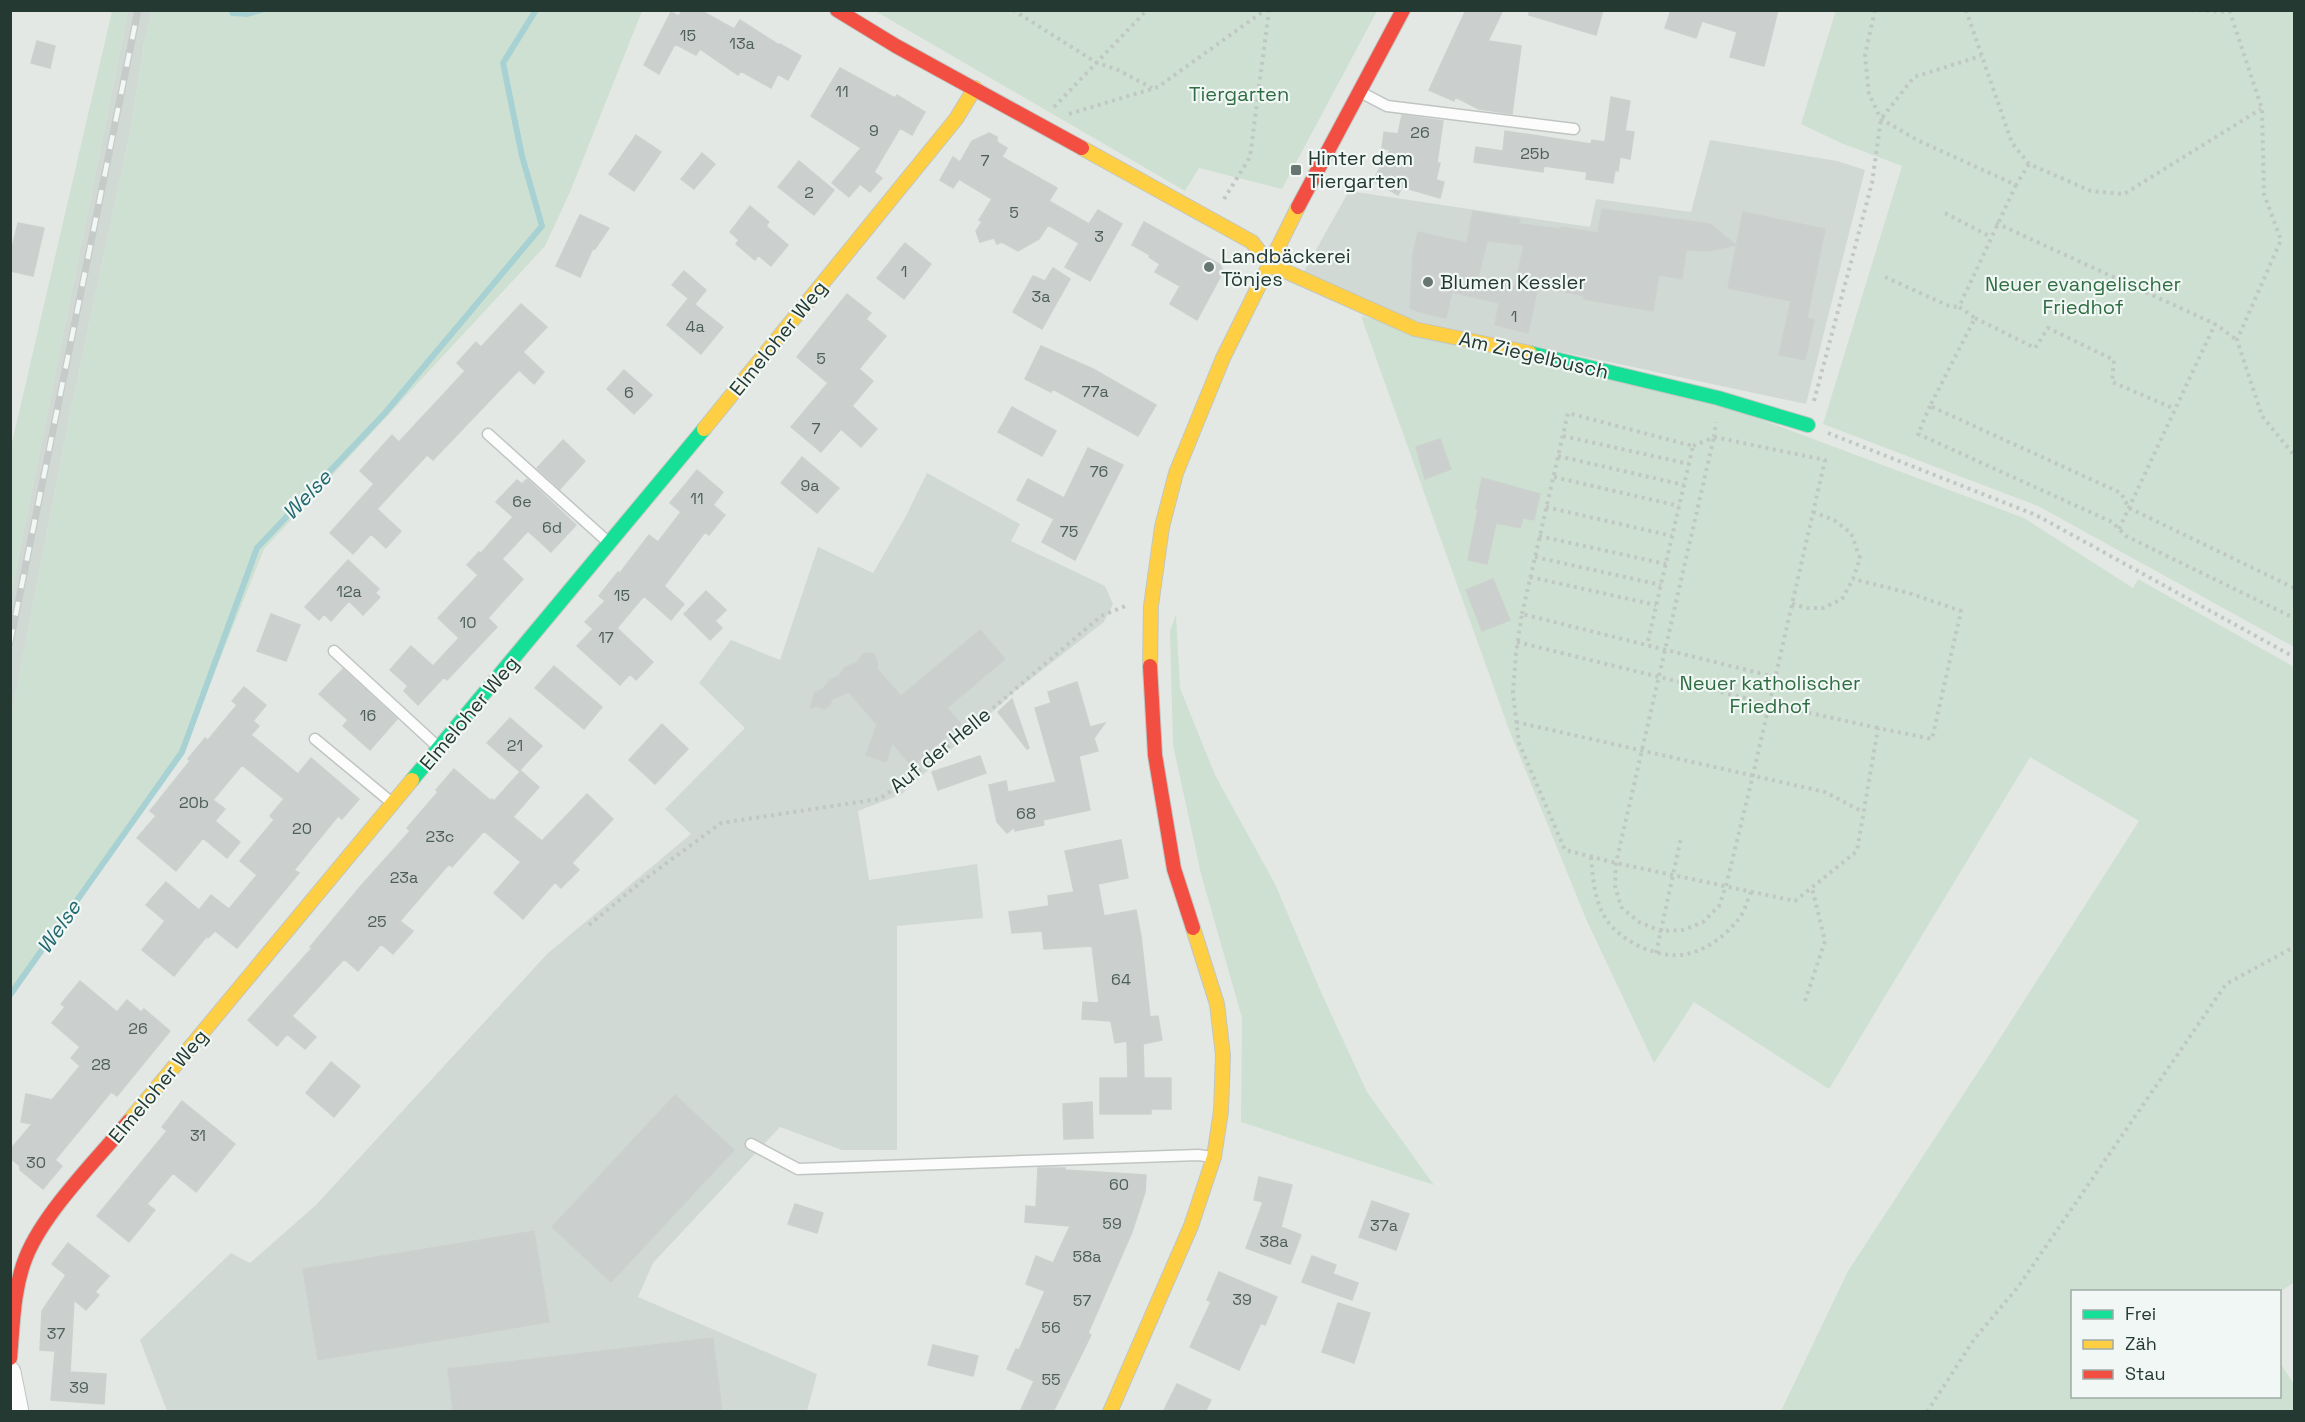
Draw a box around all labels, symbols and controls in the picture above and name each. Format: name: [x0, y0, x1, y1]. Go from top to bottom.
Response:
house number: 15: [680, 25, 696, 46]
house number: 13a: [729, 33, 755, 54]
house number: 11: [835, 81, 849, 102]
park label: Tiergarten: [1189, 81, 1289, 107]
house number: 9: [869, 120, 879, 141]
house number: 26: [1410, 122, 1430, 143]
house number: 25b: [1520, 143, 1550, 164]
place label: Hinter dem Tiergarten: [1308, 145, 1413, 194]
house number: 7: [980, 150, 990, 171]
marker: Hinter dem Tiergarten: [1289, 163, 1303, 177]
house number: 2: [804, 182, 814, 203]
house number: 5: [1009, 202, 1019, 223]
house number: 3: [1094, 226, 1104, 247]
place label: Landbäckerei Tönjes: [1221, 243, 1351, 292]
marker: Landbäckerei Tönjes: [1202, 260, 1216, 274]
house number: 1: [901, 261, 907, 282]
place label: Blumen Kessler: [1440, 269, 1586, 295]
park label: Neuer evangelischer Friedhof: [1985, 271, 2181, 320]
street label: Elmeloher Weg: [724, 275, 832, 401]
marker: Blumen Kessler: [1421, 275, 1435, 289]
house number: 3a: [1032, 286, 1050, 307]
house number: 1: [1511, 306, 1517, 327]
house number: 4a: [685, 316, 705, 337]
street label: Am Ziegelbusch: [1457, 325, 1611, 385]
house number: 5: [816, 348, 826, 369]
house number: 77a: [1081, 381, 1109, 402]
house number: 6: [624, 382, 634, 403]
house number: 7: [811, 418, 821, 439]
house number: 76: [1090, 461, 1108, 482]
water label: Welse: [276, 463, 338, 525]
house number: 9a: [801, 475, 820, 496]
house number: 11: [690, 488, 704, 509]
house number: 6e: [512, 491, 532, 512]
house number: 6d: [542, 517, 562, 538]
house number: 75: [1060, 521, 1078, 542]
house number: 12a: [336, 581, 362, 602]
house number: 15: [614, 585, 630, 606]
house number: 10: [460, 612, 476, 633]
house number: 17: [598, 627, 614, 648]
street label: Elmeloher Weg: [414, 651, 524, 775]
park label: Neuer katholischer Friedhof: [1679, 670, 1861, 719]
street label: Auf der Helle: [884, 701, 996, 799]
house number: 16: [360, 705, 376, 726]
house number: 21: [507, 735, 523, 756]
house number: 20b: [179, 792, 209, 813]
house number: 68: [1016, 803, 1036, 824]
house number: 20: [292, 818, 312, 839]
house number: 23c: [426, 826, 454, 847]
house number: 23a: [390, 867, 418, 888]
water label: Welse: [31, 893, 88, 959]
house number: 25: [367, 911, 387, 932]
house number: 64: [1111, 969, 1131, 990]
house number: 26: [128, 1018, 148, 1039]
street label: Elmeloher Weg: [103, 1024, 213, 1148]
house number: 28: [91, 1054, 111, 1075]
house number: 31: [190, 1125, 206, 1146]
house number: 30: [26, 1152, 46, 1173]
house number: 60: [1109, 1174, 1129, 1195]
house number: 59: [1102, 1213, 1122, 1234]
house number: 37a: [1370, 1215, 1398, 1236]
house number: 38a: [1260, 1231, 1288, 1252]
house number: 58a: [1073, 1246, 1101, 1267]
house number: 39: [1232, 1289, 1252, 1310]
house number: 57: [1073, 1290, 1091, 1311]
legend: [2071, 1290, 2281, 1398]
text: Frei: [2125, 1302, 2156, 1325]
house number: 56: [1041, 1317, 1061, 1338]
house number: 37: [47, 1323, 65, 1344]
text: Zäh: [2125, 1332, 2157, 1355]
text: Stau: [2125, 1362, 2165, 1385]
house number: 55: [1041, 1369, 1061, 1390]
house number: 39: [69, 1377, 89, 1398]

